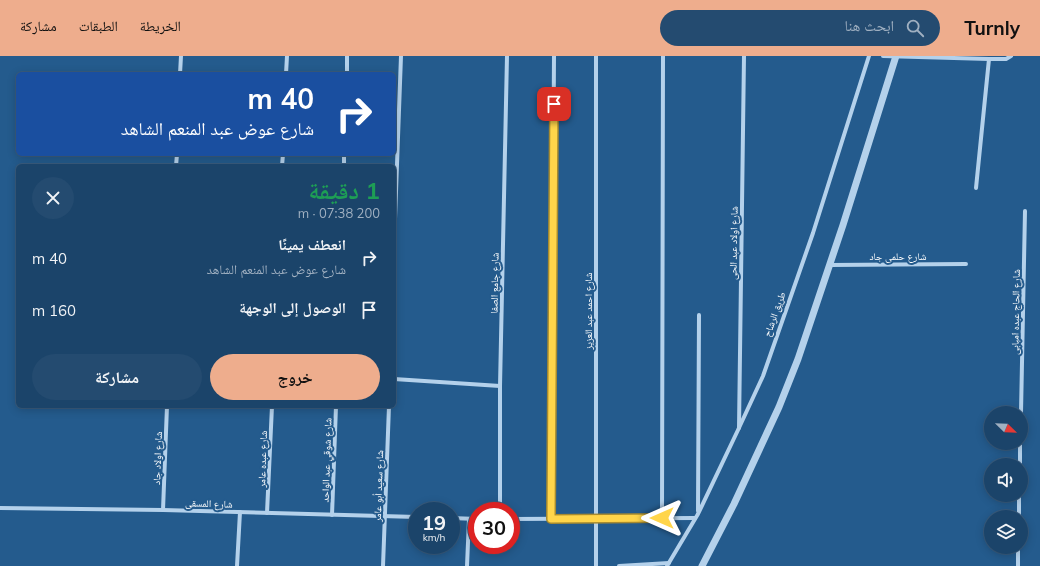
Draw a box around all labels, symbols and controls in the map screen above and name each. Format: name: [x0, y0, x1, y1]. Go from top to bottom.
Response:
search box: [660, 10, 940, 46]
text: ابحث هنا: [844, 16, 894, 35]
text: Turnly: [964, 16, 1020, 40]
text: مشاركة: [20, 17, 57, 35]
text: الطبقات: [79, 17, 118, 35]
text: الخريطة: [140, 17, 181, 35]
icon: search: [904, 17, 926, 39]
text: 40 m: [248, 81, 314, 116]
pin: [537, 87, 571, 121]
icon: right: [328, 88, 380, 140]
icon: arrive: [543, 93, 565, 115]
text: شارع عوض عبد المنعم الشاهد: [121, 117, 314, 140]
text: 1 دقيقة: [309, 175, 380, 205]
button: close: [32, 177, 74, 219]
text: 200 m · 07:38: [298, 205, 380, 221]
street label: شارع اولاد عبد الحى: [726, 206, 741, 280]
text: انعطف يمينًا: [278, 235, 346, 254]
icon: right: [358, 247, 380, 269]
text: 40 m: [32, 249, 67, 268]
street label: شارع حلمى جاد: [869, 250, 927, 263]
street label: شارع جامع الصفا: [487, 252, 502, 314]
text: شارع عوض عبد المنعم الشاهد: [207, 261, 346, 277]
street label: شارع الحاج عبده امبابى: [1008, 269, 1023, 355]
street label: شارع احمد عبد العزيز: [582, 272, 595, 351]
street label: طريق الرشاح: [760, 289, 789, 339]
text: الوصول إلى الوجهة: [239, 298, 346, 317]
icon: arrive: [358, 299, 380, 321]
text: 160 m: [32, 301, 76, 320]
button: مشاركة: [32, 354, 202, 400]
button: خروج: [210, 354, 380, 400]
north arrow: [984, 406, 1028, 450]
map controls: [984, 406, 1028, 554]
street label: شارع شوقي عبد الواحد: [319, 417, 336, 503]
street label: شارع عبده عامر: [255, 430, 270, 489]
street label: شارع اولاد جاد: [150, 431, 165, 485]
street label: شارع سعيد أبو عامر: [371, 449, 386, 523]
button: sound: [984, 458, 1028, 502]
street label: شارع المسقى: [185, 496, 233, 511]
position arrow: [641, 497, 683, 539]
speed limit sign: 30: [468, 502, 520, 554]
text: 19: [422, 510, 446, 535]
button: layers: [984, 510, 1028, 554]
text: km/h: [423, 531, 445, 544]

